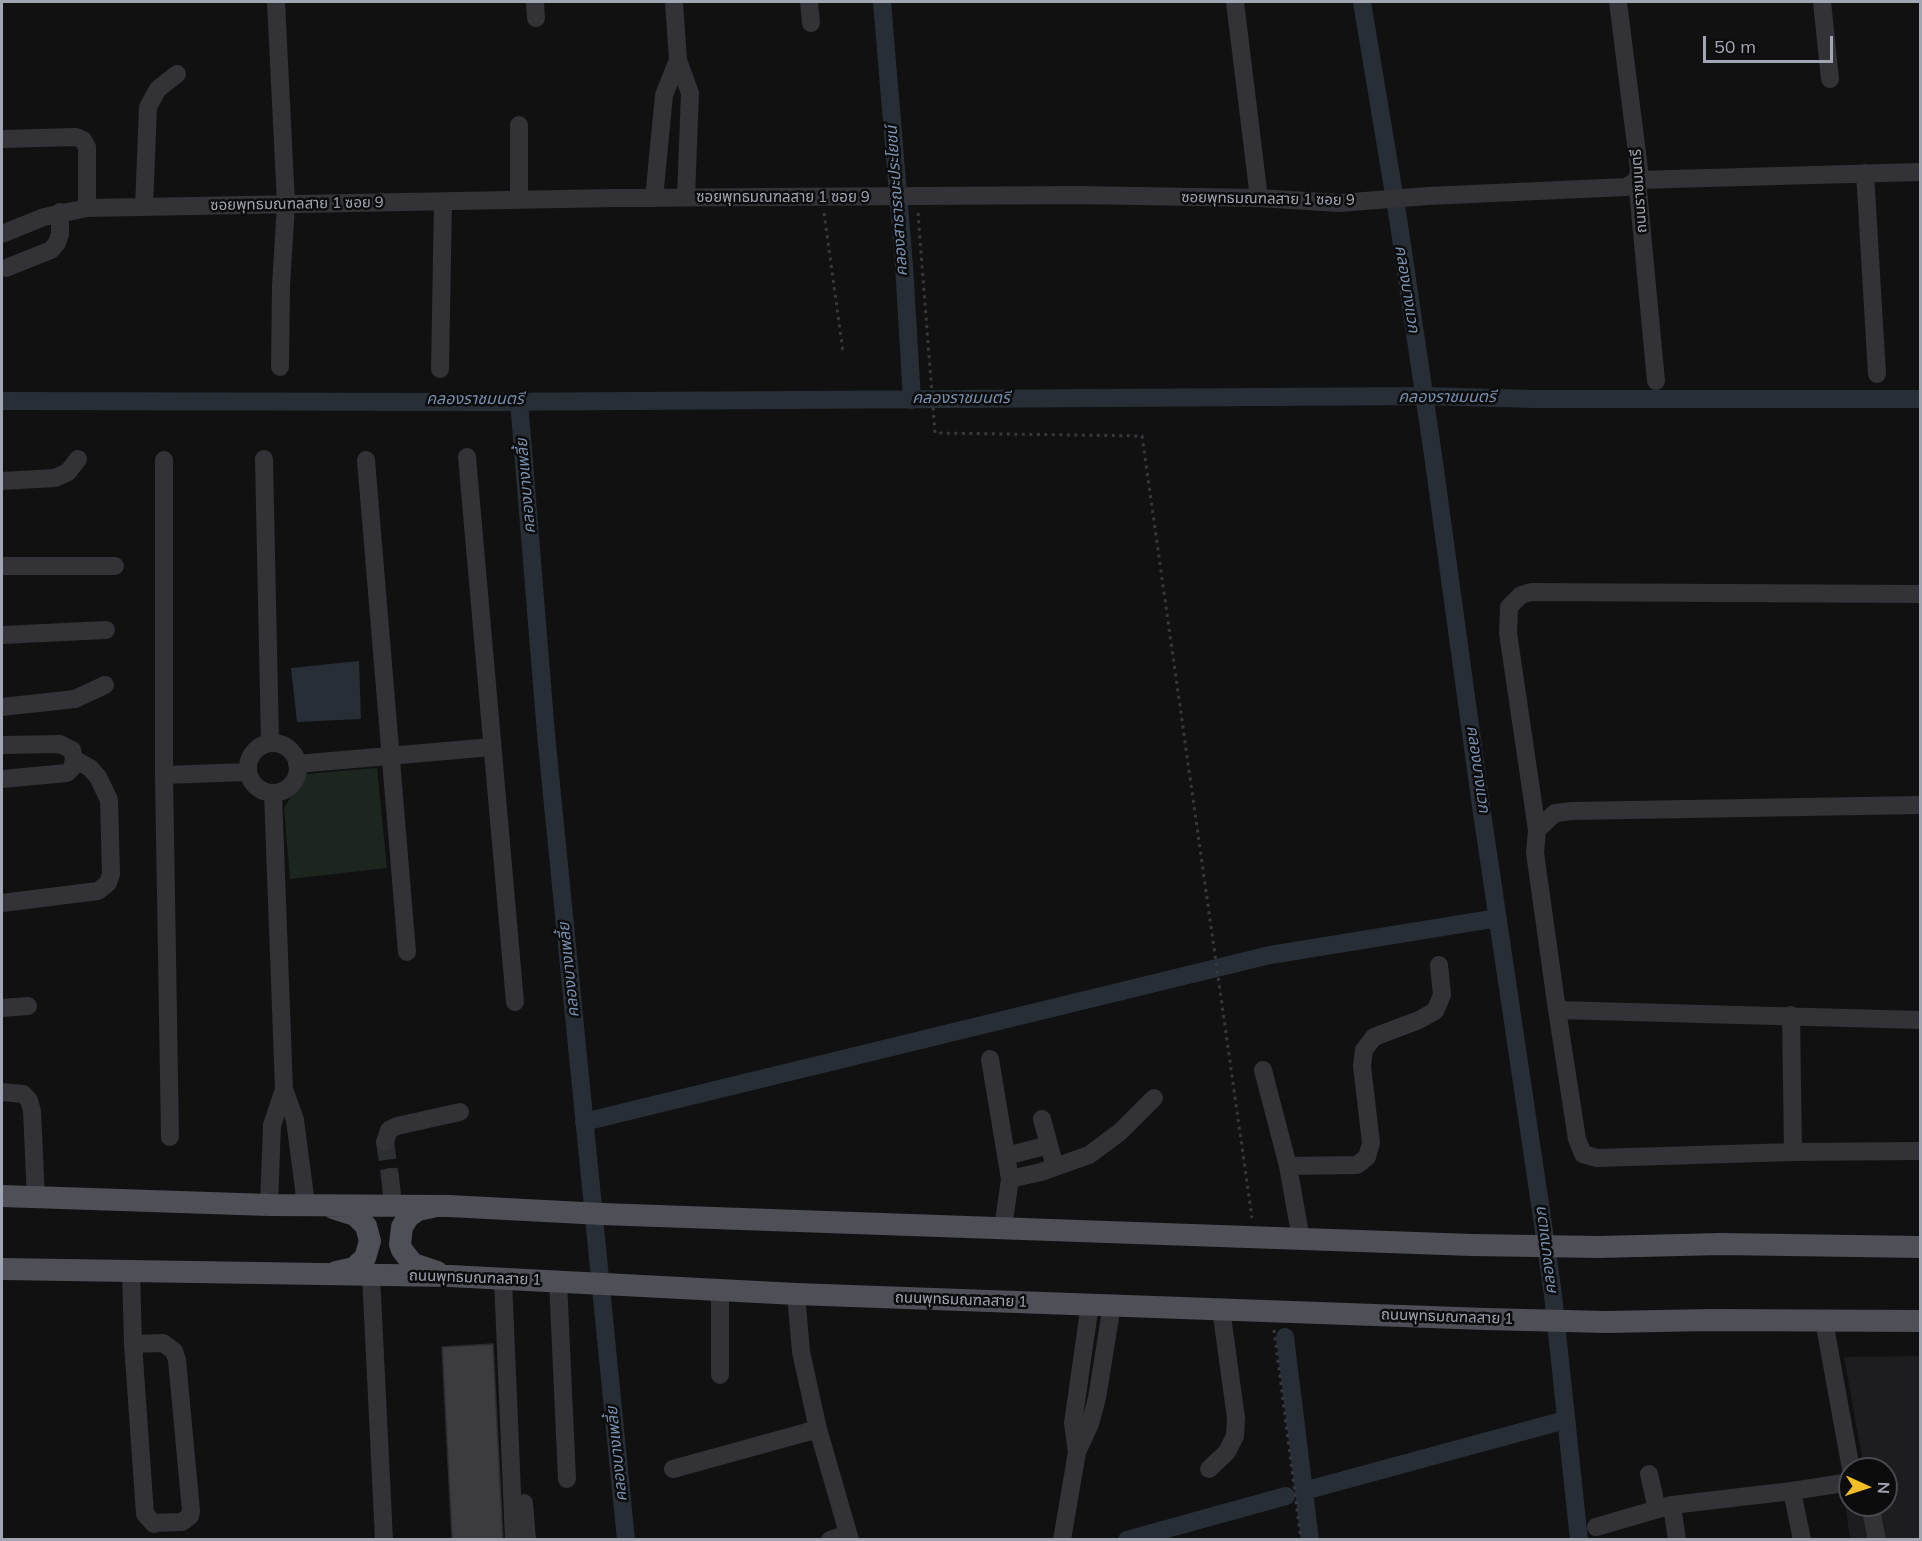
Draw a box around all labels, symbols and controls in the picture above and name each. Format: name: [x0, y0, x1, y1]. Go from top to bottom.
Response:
scale bar: [1706, 24, 1836, 62]
text: 50 m: [1714, 35, 1756, 58]
water label: คลองสาธารณะประโยชน์: [882, 125, 912, 277]
street label: ถนนราชมนตรี: [1627, 148, 1651, 234]
street label: ซอยพุทธมณฑลสาย 1 ซอย 9: [696, 188, 870, 206]
street label: ซอยพุทธมณฑลสาย 1 ซอย 9: [1181, 188, 1355, 210]
street label: ซอยพุทธมณฑลสาย 1 ซอย 9: [210, 193, 384, 215]
water label: คลองบางแวก: [1391, 244, 1423, 334]
water label: คลองราชมนตรี: [1398, 387, 1496, 407]
water label: คลองราชมนตรี: [912, 388, 1010, 408]
water label: คลองราชมนตรี: [426, 389, 524, 409]
water label: คลองบางเพลี้ย: [512, 438, 540, 534]
water label: คลองบางแวก: [1462, 724, 1494, 814]
water label: คลองบางเพลี้ย: [554, 921, 584, 1019]
water label: คลองบางแวก: [1531, 1206, 1561, 1296]
street label: ถนนพุทธมณฑลสาย 1: [409, 1267, 541, 1289]
street label: ถนนพุทธมณฑลสาย 1: [895, 1289, 1027, 1311]
street label: ถนนพุทธมณฑลสาย 1: [1381, 1306, 1513, 1328]
water label: คลองบางเพลี้ย: [602, 1405, 632, 1503]
north arrow: [1838, 1457, 1898, 1517]
text: N: [1874, 1481, 1894, 1494]

